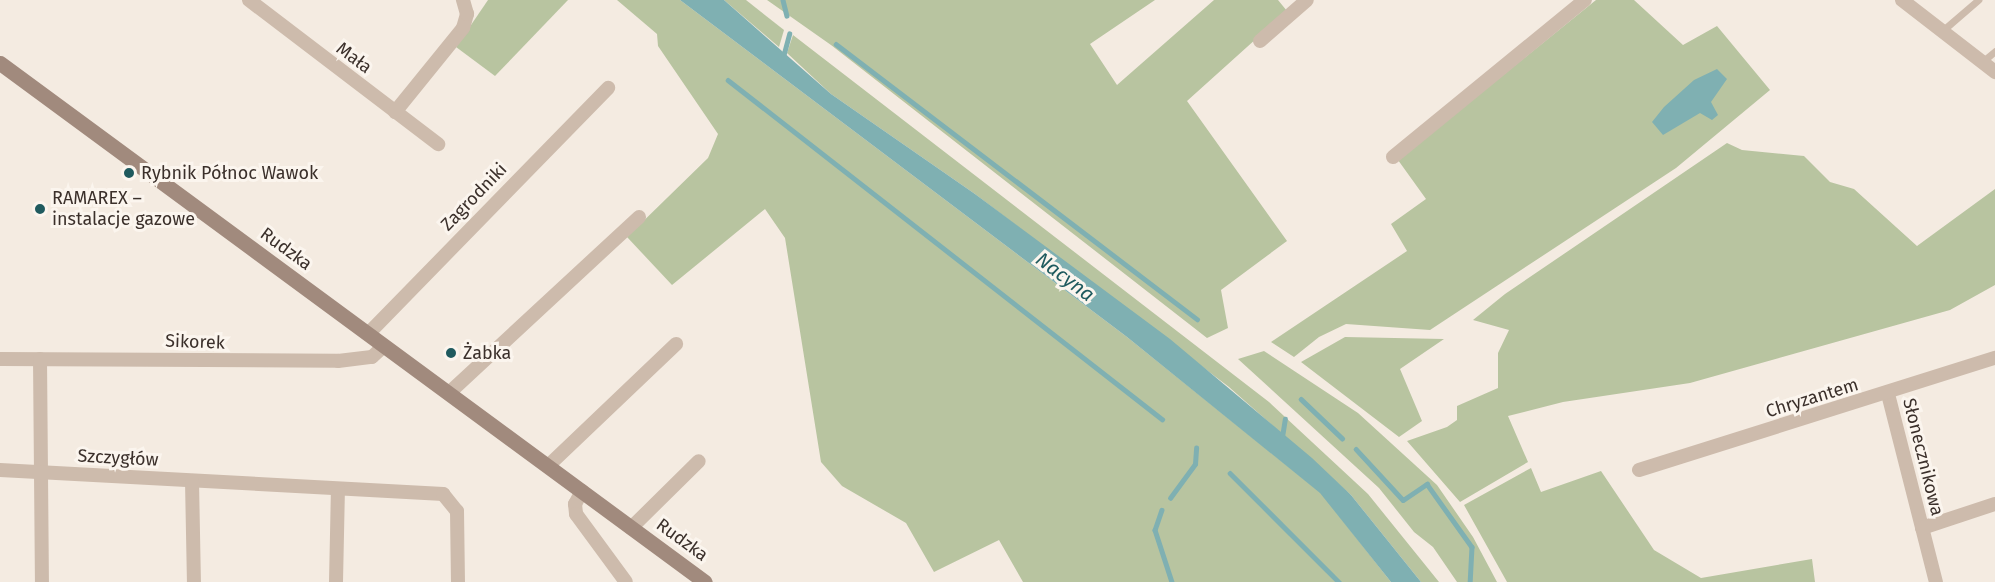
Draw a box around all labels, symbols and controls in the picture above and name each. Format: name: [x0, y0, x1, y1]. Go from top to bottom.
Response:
street label: Mała: [332, 38, 376, 78]
street label: Zagrodniki: [436, 159, 512, 235]
place label: Rybnik Północ Wawok: [141, 162, 318, 184]
marker: Rybnik Północ Wawok: [122, 166, 136, 180]
place label: RAMAREX – instalacje gazowe: [52, 188, 195, 230]
marker: RAMAREX – instalacje gazowe: [33, 202, 47, 216]
street label: Rudzka: [256, 223, 316, 275]
water label: Nacyna: [1031, 247, 1099, 307]
street label: Sikorek: [165, 330, 225, 354]
place label: Żabka: [463, 342, 511, 364]
marker: Żabka: [444, 346, 458, 360]
street label: Chryzantem: [1763, 374, 1861, 422]
street label: Słonecznikowa: [1898, 396, 1948, 518]
street label: Szczygłów: [77, 445, 159, 471]
street label: Rudzka: [652, 514, 712, 566]

